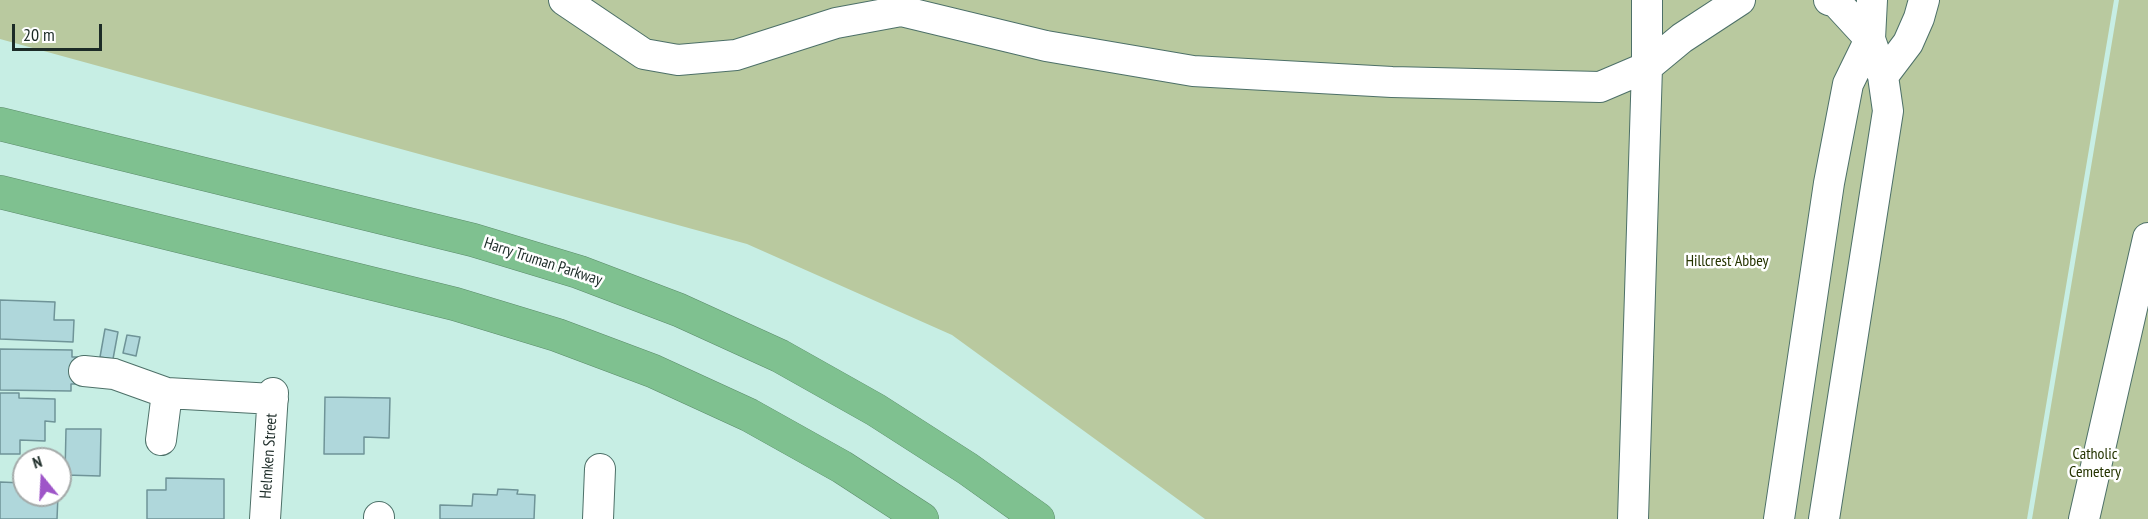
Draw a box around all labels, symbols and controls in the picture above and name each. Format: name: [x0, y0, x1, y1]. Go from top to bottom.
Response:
scale bar: [15, 12, 105, 50]
text: 20 m: [23, 23, 55, 46]
street label: Harry Truman Parkway: [481, 234, 605, 290]
park label: Hillcrest Abbey: [1685, 251, 1769, 271]
street label: Helmken Street: [256, 413, 282, 499]
park label: Catholic Cemetery: [2069, 444, 2121, 482]
north arrow: [12, 447, 72, 507]
text: N: [30, 451, 44, 473]

